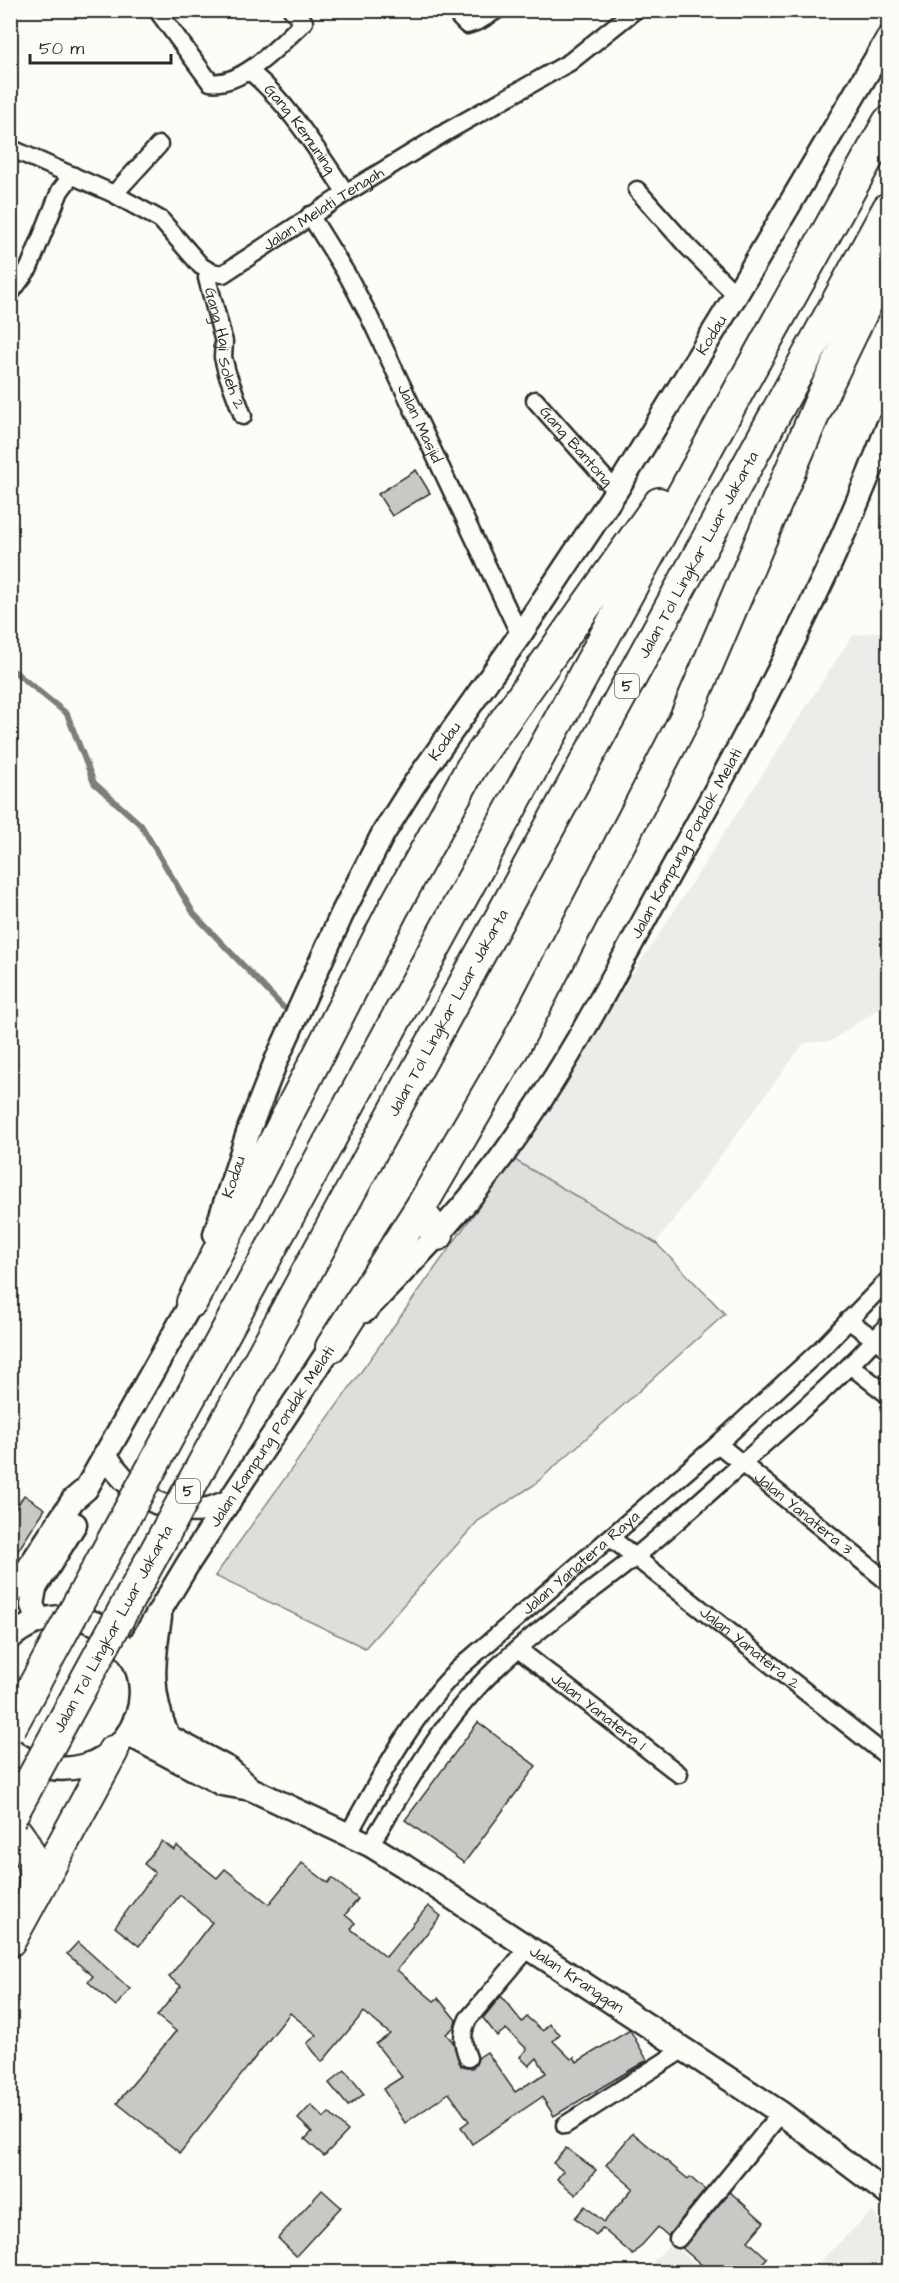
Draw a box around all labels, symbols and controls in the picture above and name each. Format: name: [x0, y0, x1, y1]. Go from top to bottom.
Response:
scale bar: [30, 27, 171, 65]
text: 50 m: [39, 36, 84, 61]
street label: Gang Kemuning: [259, 79, 341, 179]
street label: Jalan Melati Tengah: [258, 161, 388, 256]
street label: Gang Haji Soleh 2: [199, 285, 250, 412]
street label: Kodau: [691, 311, 732, 359]
street label: Jalan Masjid: [392, 381, 448, 466]
street label: Gang Bantong: [534, 401, 618, 492]
street label: Jalan Tol Lingkar Luar Jakarta: [633, 447, 764, 662]
road number: 5: [615, 674, 639, 698]
street label: Kodau: [423, 717, 466, 765]
street label: Jalan Kampung Pondok Melati: [625, 744, 747, 943]
street label: Jalan Tol Lingkar Luar Jakarta: [382, 905, 514, 1121]
street label: Kodau: [216, 1153, 251, 1201]
street label: Jalan Kampung Pondak Melati: [204, 1341, 340, 1532]
street label: Jalan Yanatera 3: [749, 1467, 857, 1560]
road number: 5: [176, 1479, 200, 1503]
street label: Jalan Yanatera Raya: [517, 1506, 644, 1620]
street label: Jalan Tol Lingkar Luar Jakarta: [48, 1521, 178, 1737]
street label: Jalan Yanatera 2: [695, 1601, 805, 1694]
street label: Jalan Yanatera 1: [546, 1668, 651, 1756]
street label: Jalan Kranggan: [525, 1940, 628, 2018]

